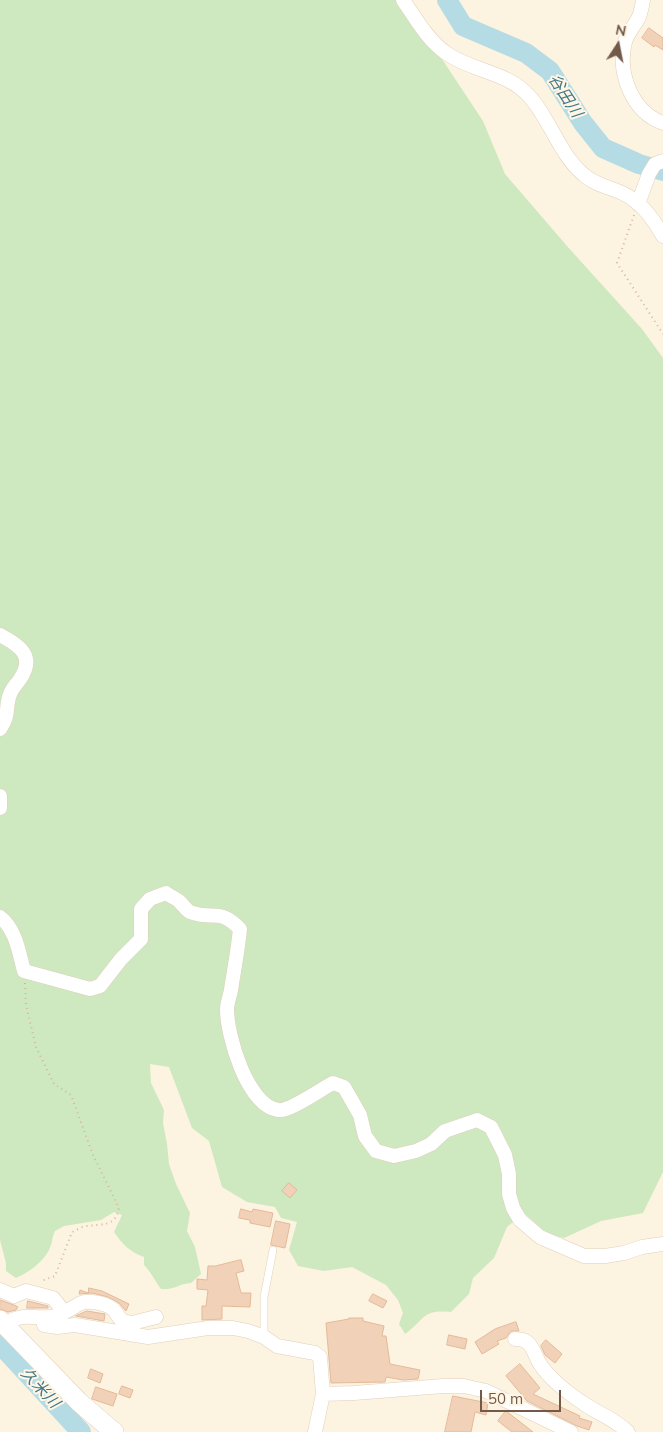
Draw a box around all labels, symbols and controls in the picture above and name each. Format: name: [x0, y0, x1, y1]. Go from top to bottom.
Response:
north arrow: [593, 20, 643, 70]
text: N: [614, 20, 628, 40]
water label: 谷田川: [544, 71, 586, 121]
water label: 久米川: [17, 1364, 63, 1412]
scale bar: [483, 1380, 564, 1412]
text: 50 m: [488, 1389, 523, 1408]

